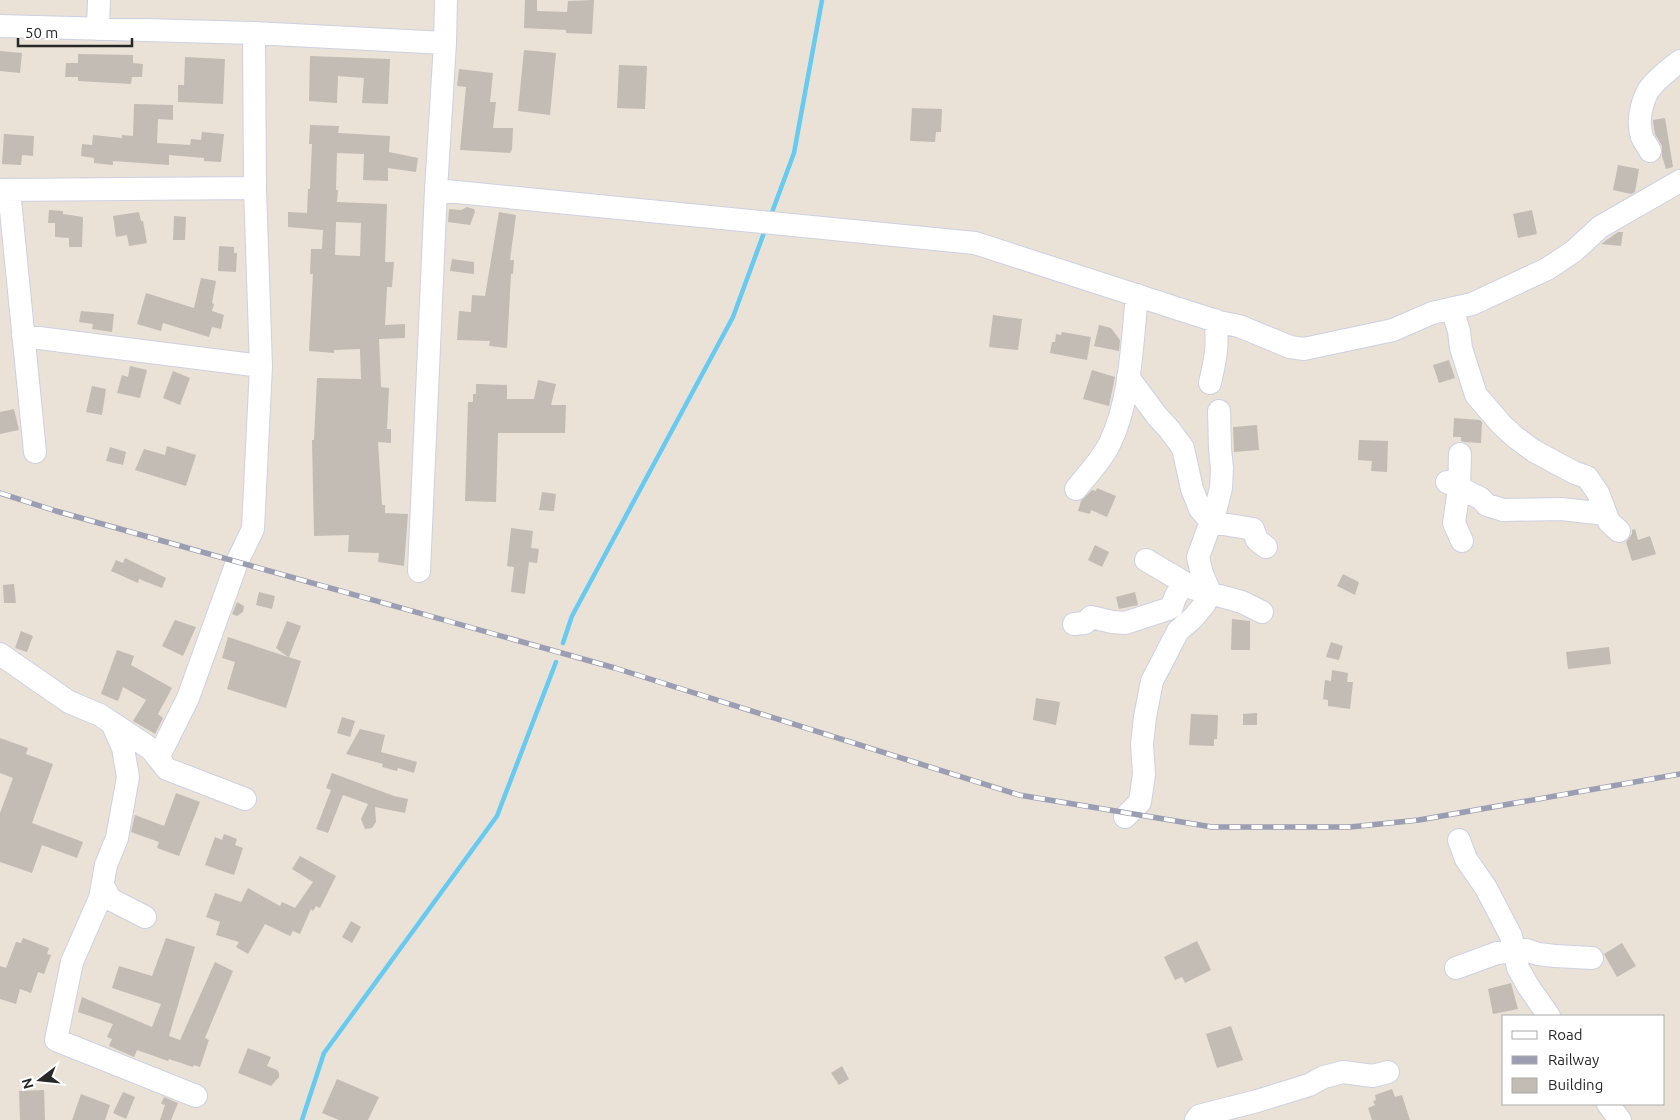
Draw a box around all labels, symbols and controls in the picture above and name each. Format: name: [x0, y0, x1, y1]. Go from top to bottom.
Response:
scale bar: [18, 15, 131, 47]
text: 50 m: [25, 24, 58, 41]
legend: [1502, 1015, 1665, 1105]
text: Road: [1548, 1026, 1583, 1043]
text: Railway: [1548, 1051, 1599, 1068]
north arrow: [15, 1055, 65, 1105]
text: N: [18, 1076, 37, 1091]
text: Building: [1548, 1076, 1603, 1093]

